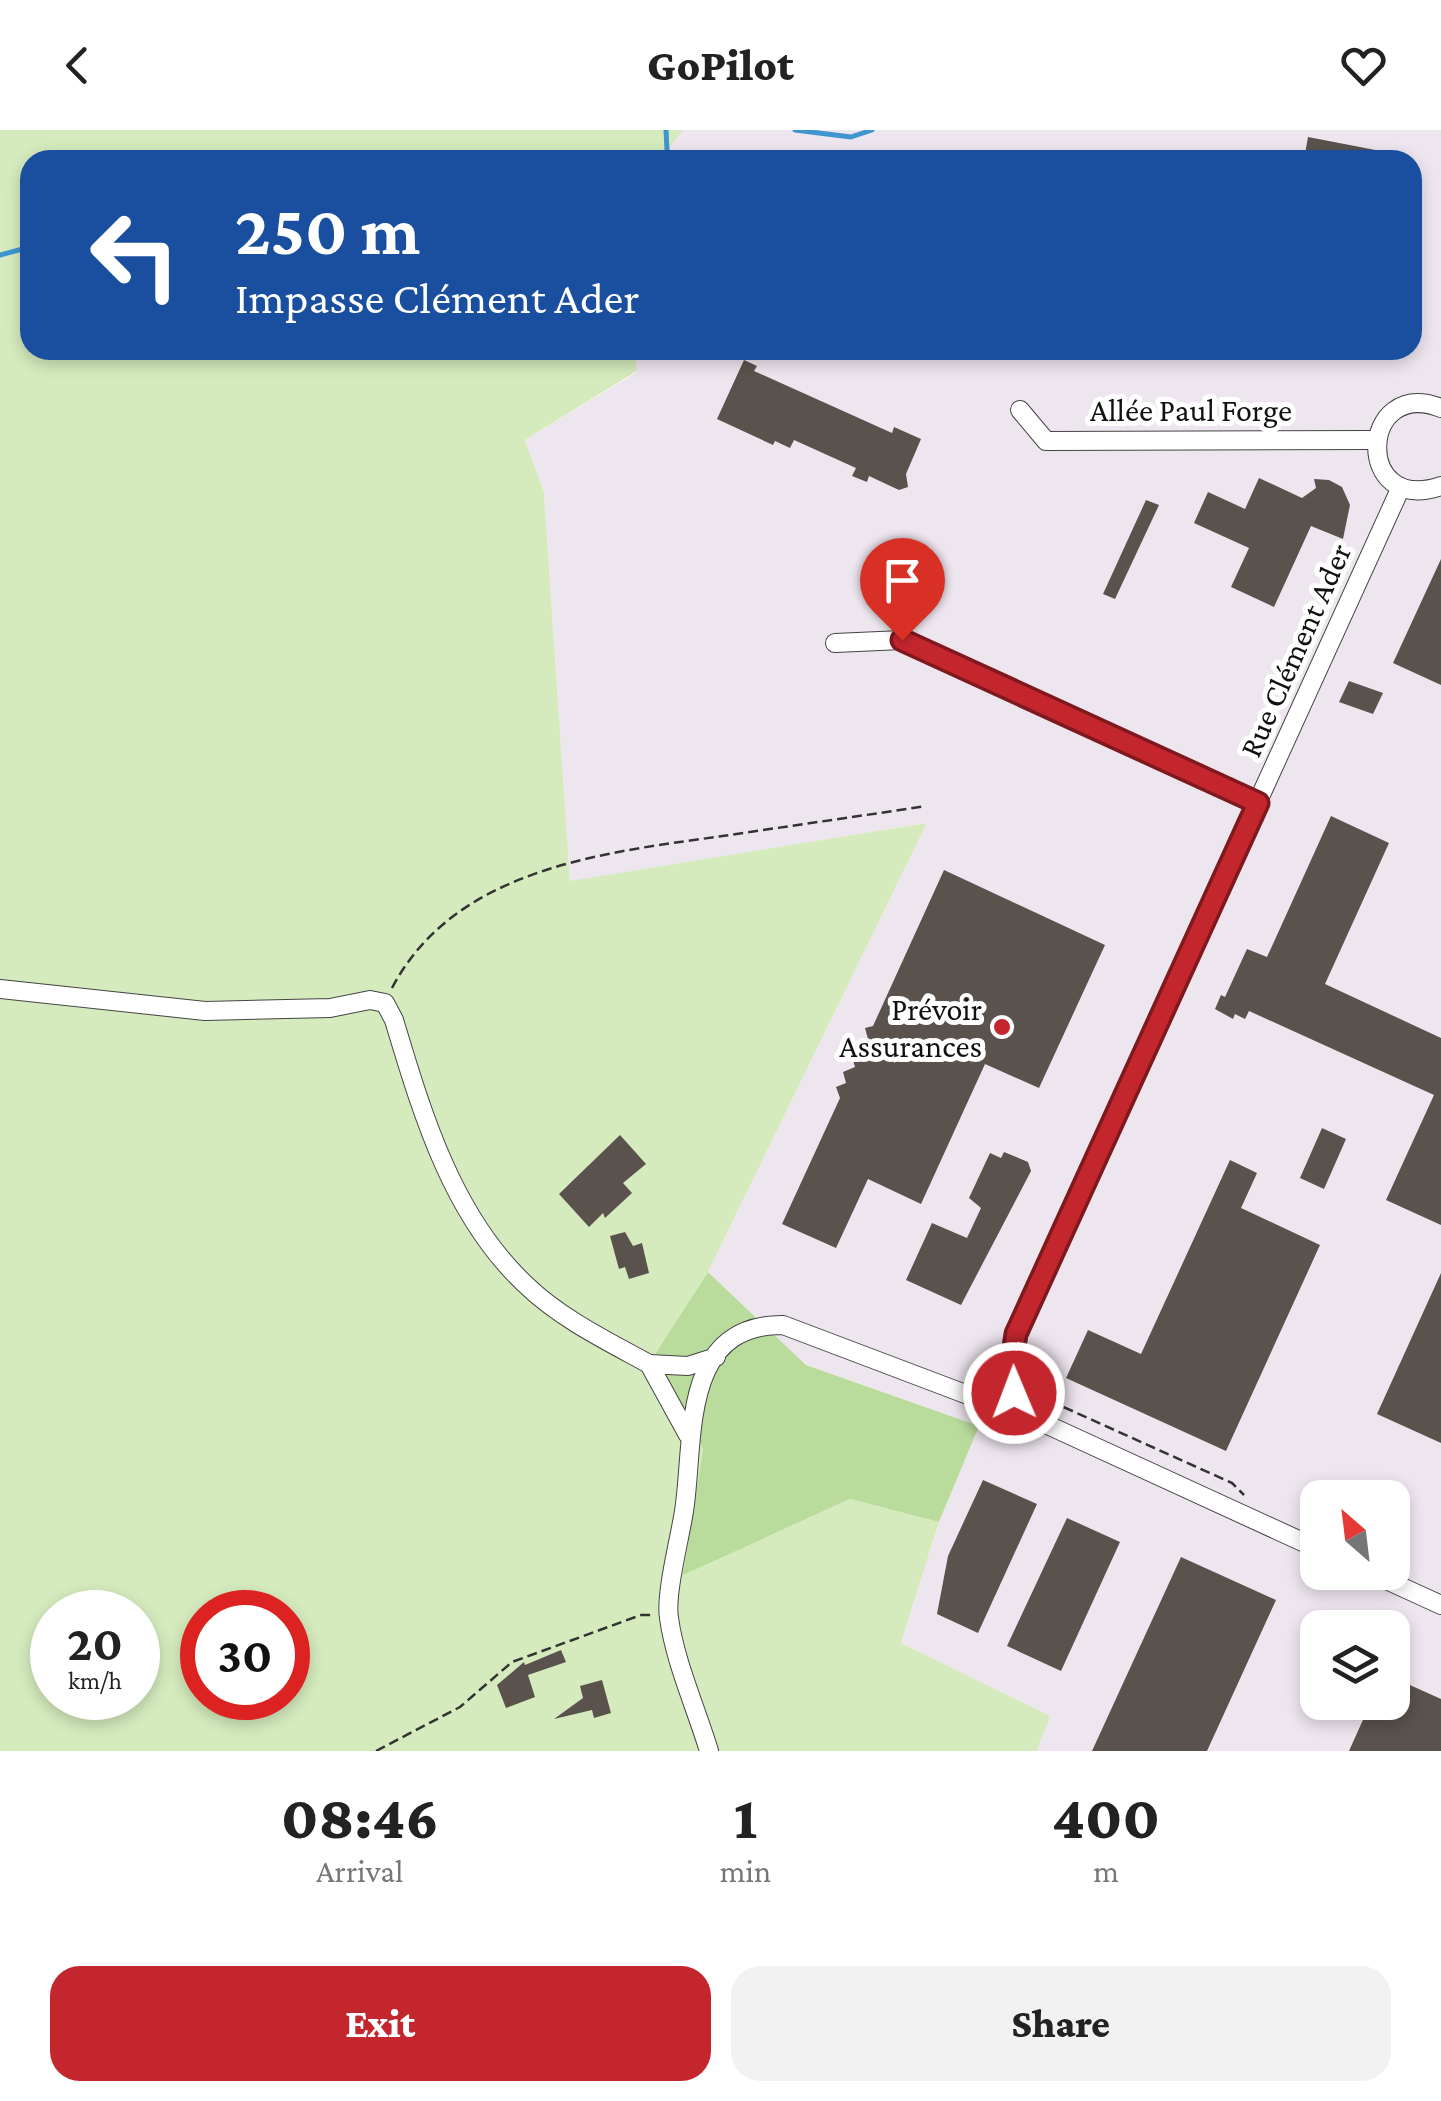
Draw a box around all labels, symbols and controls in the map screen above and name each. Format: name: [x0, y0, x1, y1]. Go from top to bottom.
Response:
icon: back: [50, 38, 105, 93]
icon: heart: [1336, 38, 1391, 93]
text: GoPilot: [647, 40, 794, 90]
icon: left: [70, 190, 200, 320]
text: 250 m: [235, 191, 420, 269]
text: Impasse Clément Ader: [235, 273, 639, 323]
street label: Allée Paul Forge: [1090, 392, 1292, 428]
pin: [860, 538, 945, 641]
street label: Rue Clément Ader: [1232, 538, 1358, 762]
icon: arrive: [875, 553, 930, 608]
place label: Prévoir Assurances: [839, 991, 982, 1064]
marker: Prévoir Assurances: [991, 1016, 1013, 1038]
position arrow: [962, 1341, 1066, 1445]
north arrow: [1300, 1480, 1410, 1590]
map controls: [1300, 1480, 1410, 1720]
speed limit sign: 30: [180, 1590, 310, 1720]
button: layers: [1300, 1610, 1410, 1720]
text: 20: [67, 1615, 123, 1671]
text: km/h: [68, 1667, 122, 1694]
text: 08:46: [281, 1784, 439, 1851]
text: 1: [734, 1784, 757, 1851]
text: 400: [1052, 1784, 1160, 1851]
text: Arrival: [316, 1853, 403, 1889]
text: min: [720, 1853, 771, 1889]
text: m: [1093, 1853, 1119, 1889]
button: Exit: [50, 1966, 711, 2081]
button: Share: [731, 1966, 1391, 2081]

